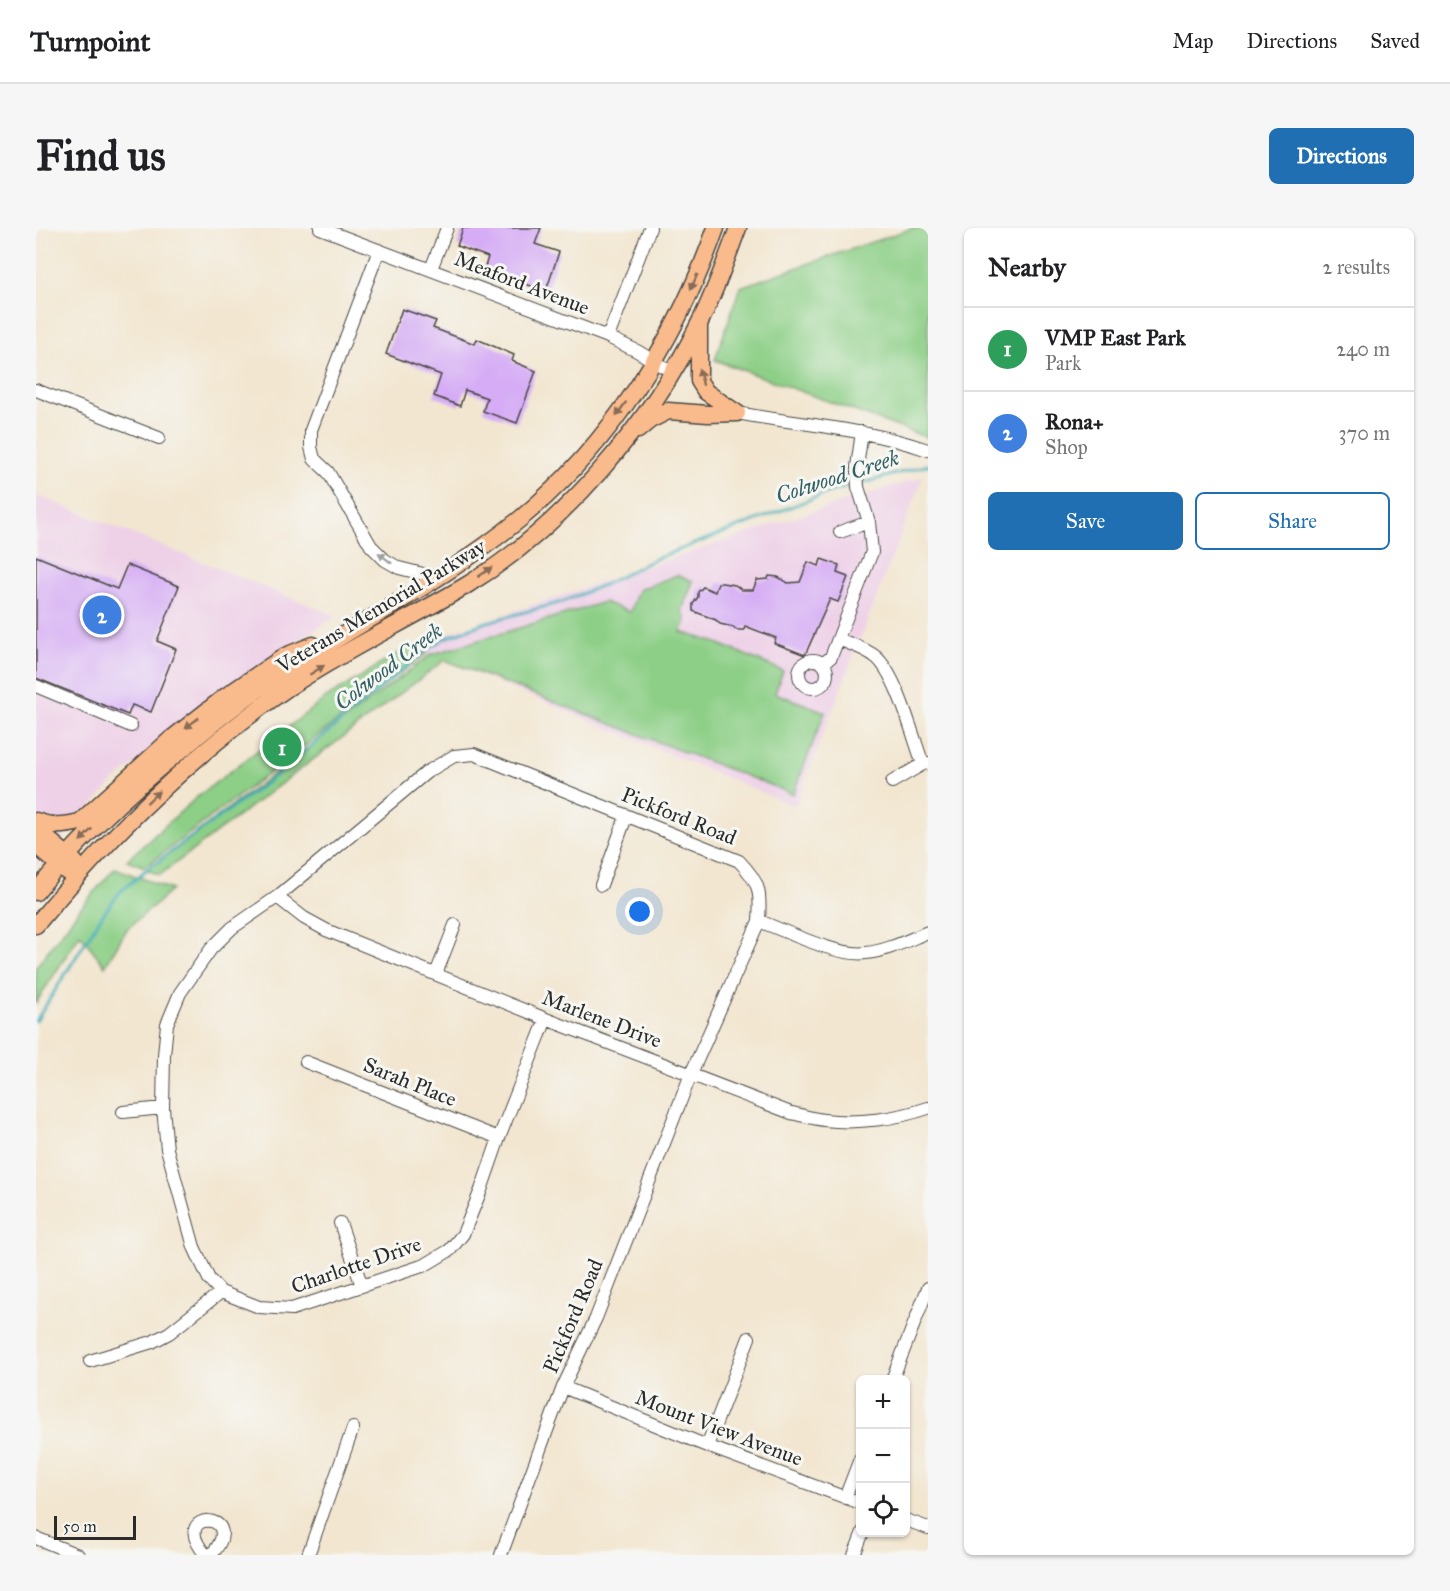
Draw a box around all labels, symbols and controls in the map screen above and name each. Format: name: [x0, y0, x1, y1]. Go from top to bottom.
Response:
text: Turnpoint: [30, 24, 150, 59]
text: Map: [1173, 28, 1214, 54]
text: Directions: [1247, 28, 1337, 54]
text: Saved: [1370, 28, 1420, 54]
button: Directions: [1269, 128, 1414, 184]
text: Find us: [36, 130, 166, 182]
street label: Meaford Avenue: [451, 245, 593, 321]
text: Nearby: [988, 251, 1066, 283]
text: 2 results: [1322, 255, 1390, 279]
one-way arrow: [689, 274, 699, 292]
text: VMP East Park: [1045, 324, 1186, 351]
text: 1: [1004, 337, 1011, 361]
text: 240 m: [1336, 337, 1390, 361]
text: Park: [1045, 351, 1081, 375]
one-way arrow: [695, 368, 705, 386]
one-way arrow: [615, 400, 627, 416]
text: Rona+: [1045, 408, 1104, 435]
text: 2: [1003, 421, 1012, 445]
text: 370 m: [1339, 421, 1390, 445]
text: Shop: [1045, 435, 1088, 459]
water label: Colwood Creek: [772, 444, 903, 509]
button: Save: [988, 492, 1183, 550]
button: Share: [1195, 492, 1390, 550]
street label: Veterans Memorial Parkway: [271, 533, 491, 679]
one-way arrow: [377, 551, 393, 564]
one-way arrow: [477, 566, 493, 578]
pin: 2: [82, 592, 122, 638]
water label: Colwood Creek: [329, 617, 448, 716]
one-way arrow: [309, 665, 325, 676]
one-way arrow: [184, 717, 200, 730]
pin: 1: [262, 724, 302, 770]
street label: Pickford Road: [618, 781, 741, 851]
one-way arrow: [145, 791, 160, 804]
one-way arrow: [79, 827, 93, 842]
your location: [625, 897, 654, 926]
street label: Marlene Drive: [539, 984, 666, 1054]
street label: Sarah Place: [360, 1052, 461, 1113]
street label: Charlotte Drive: [288, 1231, 425, 1299]
street label: Pickford Road: [537, 1255, 609, 1377]
map controls: [856, 1375, 910, 1537]
button: +: [856, 1375, 910, 1429]
street label: Mount View Avenue: [632, 1384, 806, 1472]
button: −: [856, 1429, 910, 1483]
button: locate: [856, 1483, 910, 1537]
scale bar: [54, 1513, 136, 1540]
text: 50 m: [63, 1517, 97, 1536]

